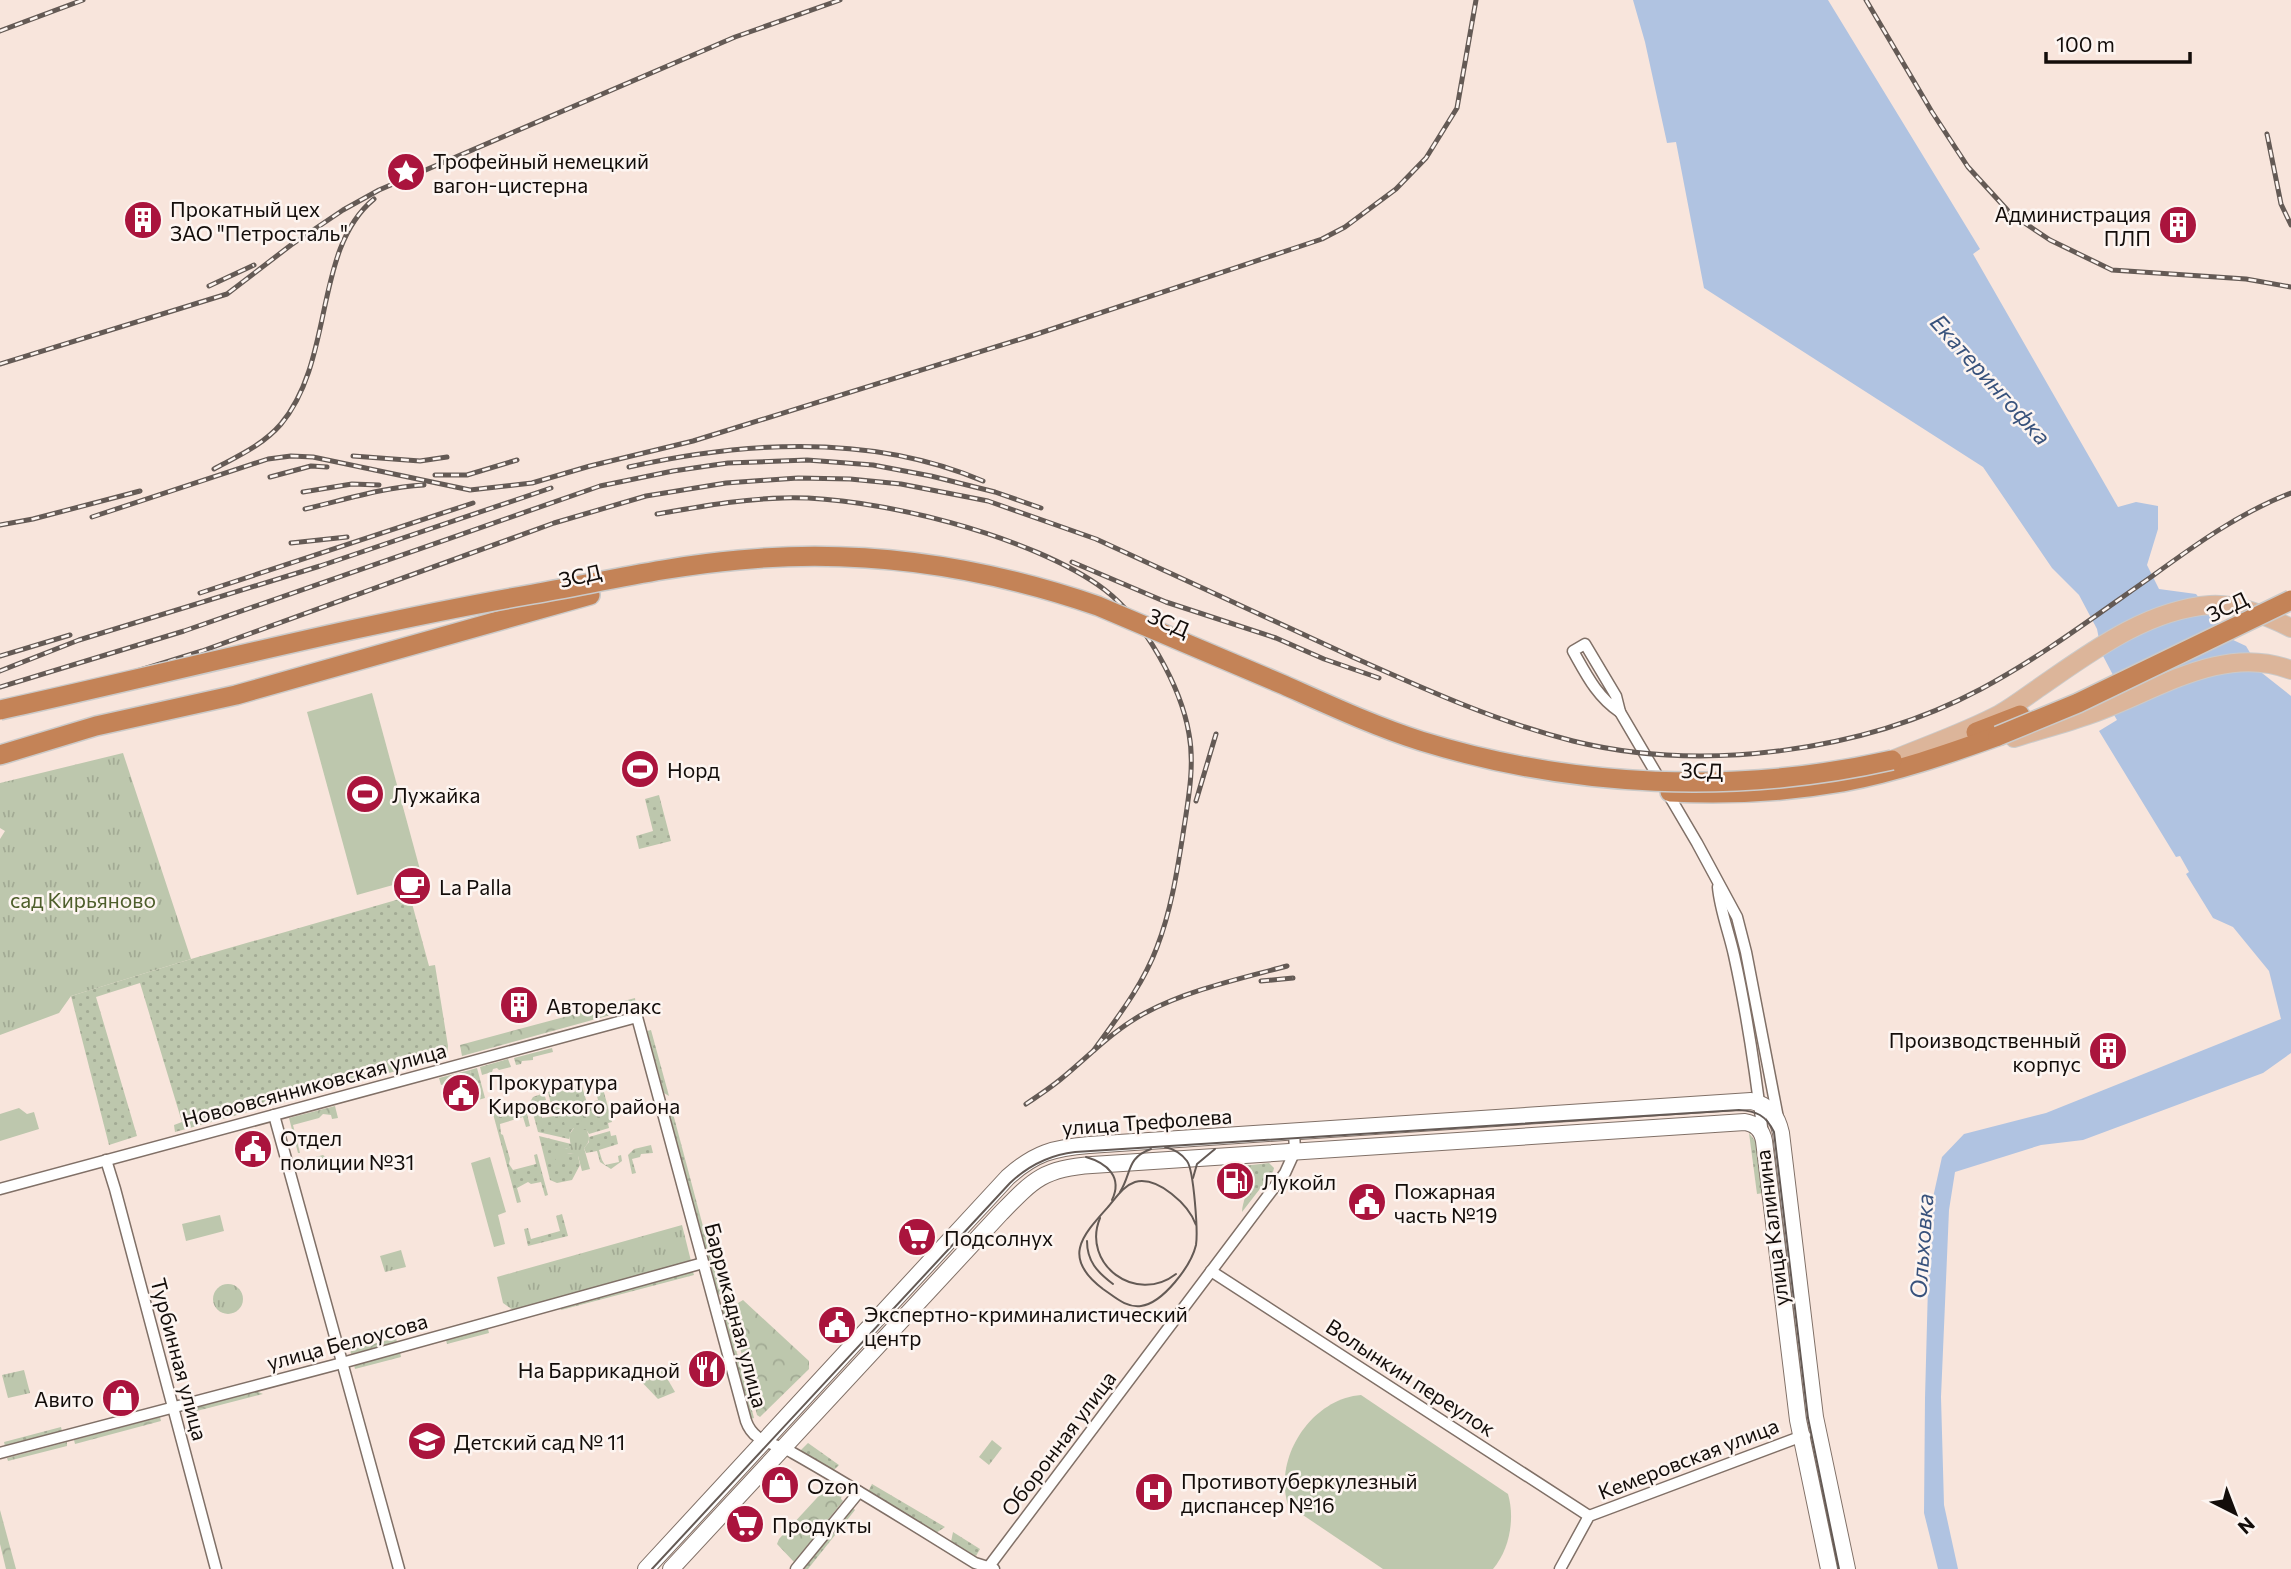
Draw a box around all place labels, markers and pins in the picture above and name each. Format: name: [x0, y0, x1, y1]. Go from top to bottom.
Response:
place label: Трофейный немецкий вагон-цистерна: [433, 148, 649, 197]
place icon: Трофейный немецкий вагон-цистерна: [385, 151, 427, 193]
place label: Прокатный цех ЗАО "Петросталь": [170, 196, 348, 245]
building icon: Прокатный цех ЗАО "Петросталь": [122, 199, 164, 241]
place label: Администрация ПЛП: [1994, 201, 2151, 250]
building icon: Администрация ПЛП: [2157, 204, 2199, 246]
sports icon: Норд: [619, 748, 661, 790]
place label: Норд: [667, 757, 720, 782]
sports icon: Лужайка: [344, 773, 386, 815]
place label: Лужайка: [392, 782, 480, 807]
cafe icon: La Palla: [391, 865, 433, 907]
place label: La Palla: [439, 874, 512, 899]
building icon: Авторелакс: [498, 984, 540, 1026]
place label: Авторелакс: [546, 993, 661, 1018]
place label: Производственный корпус: [1889, 1027, 2081, 1076]
building icon: Производственный корпус: [2087, 1030, 2129, 1072]
place label: Прокуратура Кировского района: [488, 1069, 680, 1118]
public building icon: Прокуратура Кировского района: [440, 1072, 482, 1114]
place label: Отдел полиции №31: [280, 1125, 414, 1174]
public building icon: Отдел полиции №31: [232, 1128, 274, 1170]
fuel station icon: Лукойл: [1214, 1160, 1256, 1202]
place label: Лукойл: [1262, 1169, 1336, 1194]
place label: Пожарная часть №19: [1394, 1178, 1497, 1227]
public building icon: Пожарная часть №19: [1346, 1181, 1388, 1223]
supermarket icon: Подсолнух: [896, 1216, 938, 1258]
place label: Подсолнух: [944, 1225, 1053, 1250]
place label: Экспертно-криминалистический центр: [864, 1301, 1188, 1350]
public building icon: Экспертно-криминалистический центр: [816, 1304, 858, 1346]
restaurant icon: На Баррикадной: [686, 1348, 728, 1390]
place label: На Баррикадной: [518, 1357, 680, 1382]
shop icon: Авито: [100, 1377, 142, 1419]
place label: Авито: [34, 1386, 94, 1411]
school or university icon: Детский сад № 11: [406, 1420, 448, 1462]
place label: Детский сад № 11: [454, 1429, 625, 1454]
shop icon: Ozon: [759, 1464, 801, 1506]
place label: Противотуберкулезный диспансер №16: [1181, 1468, 1418, 1517]
hospital icon: Противотуберкулезный диспансер №16: [1133, 1471, 1175, 1513]
place label: Ozon: [807, 1473, 859, 1498]
supermarket icon: Продукты: [724, 1503, 766, 1545]
place label: Продукты: [772, 1512, 872, 1537]

